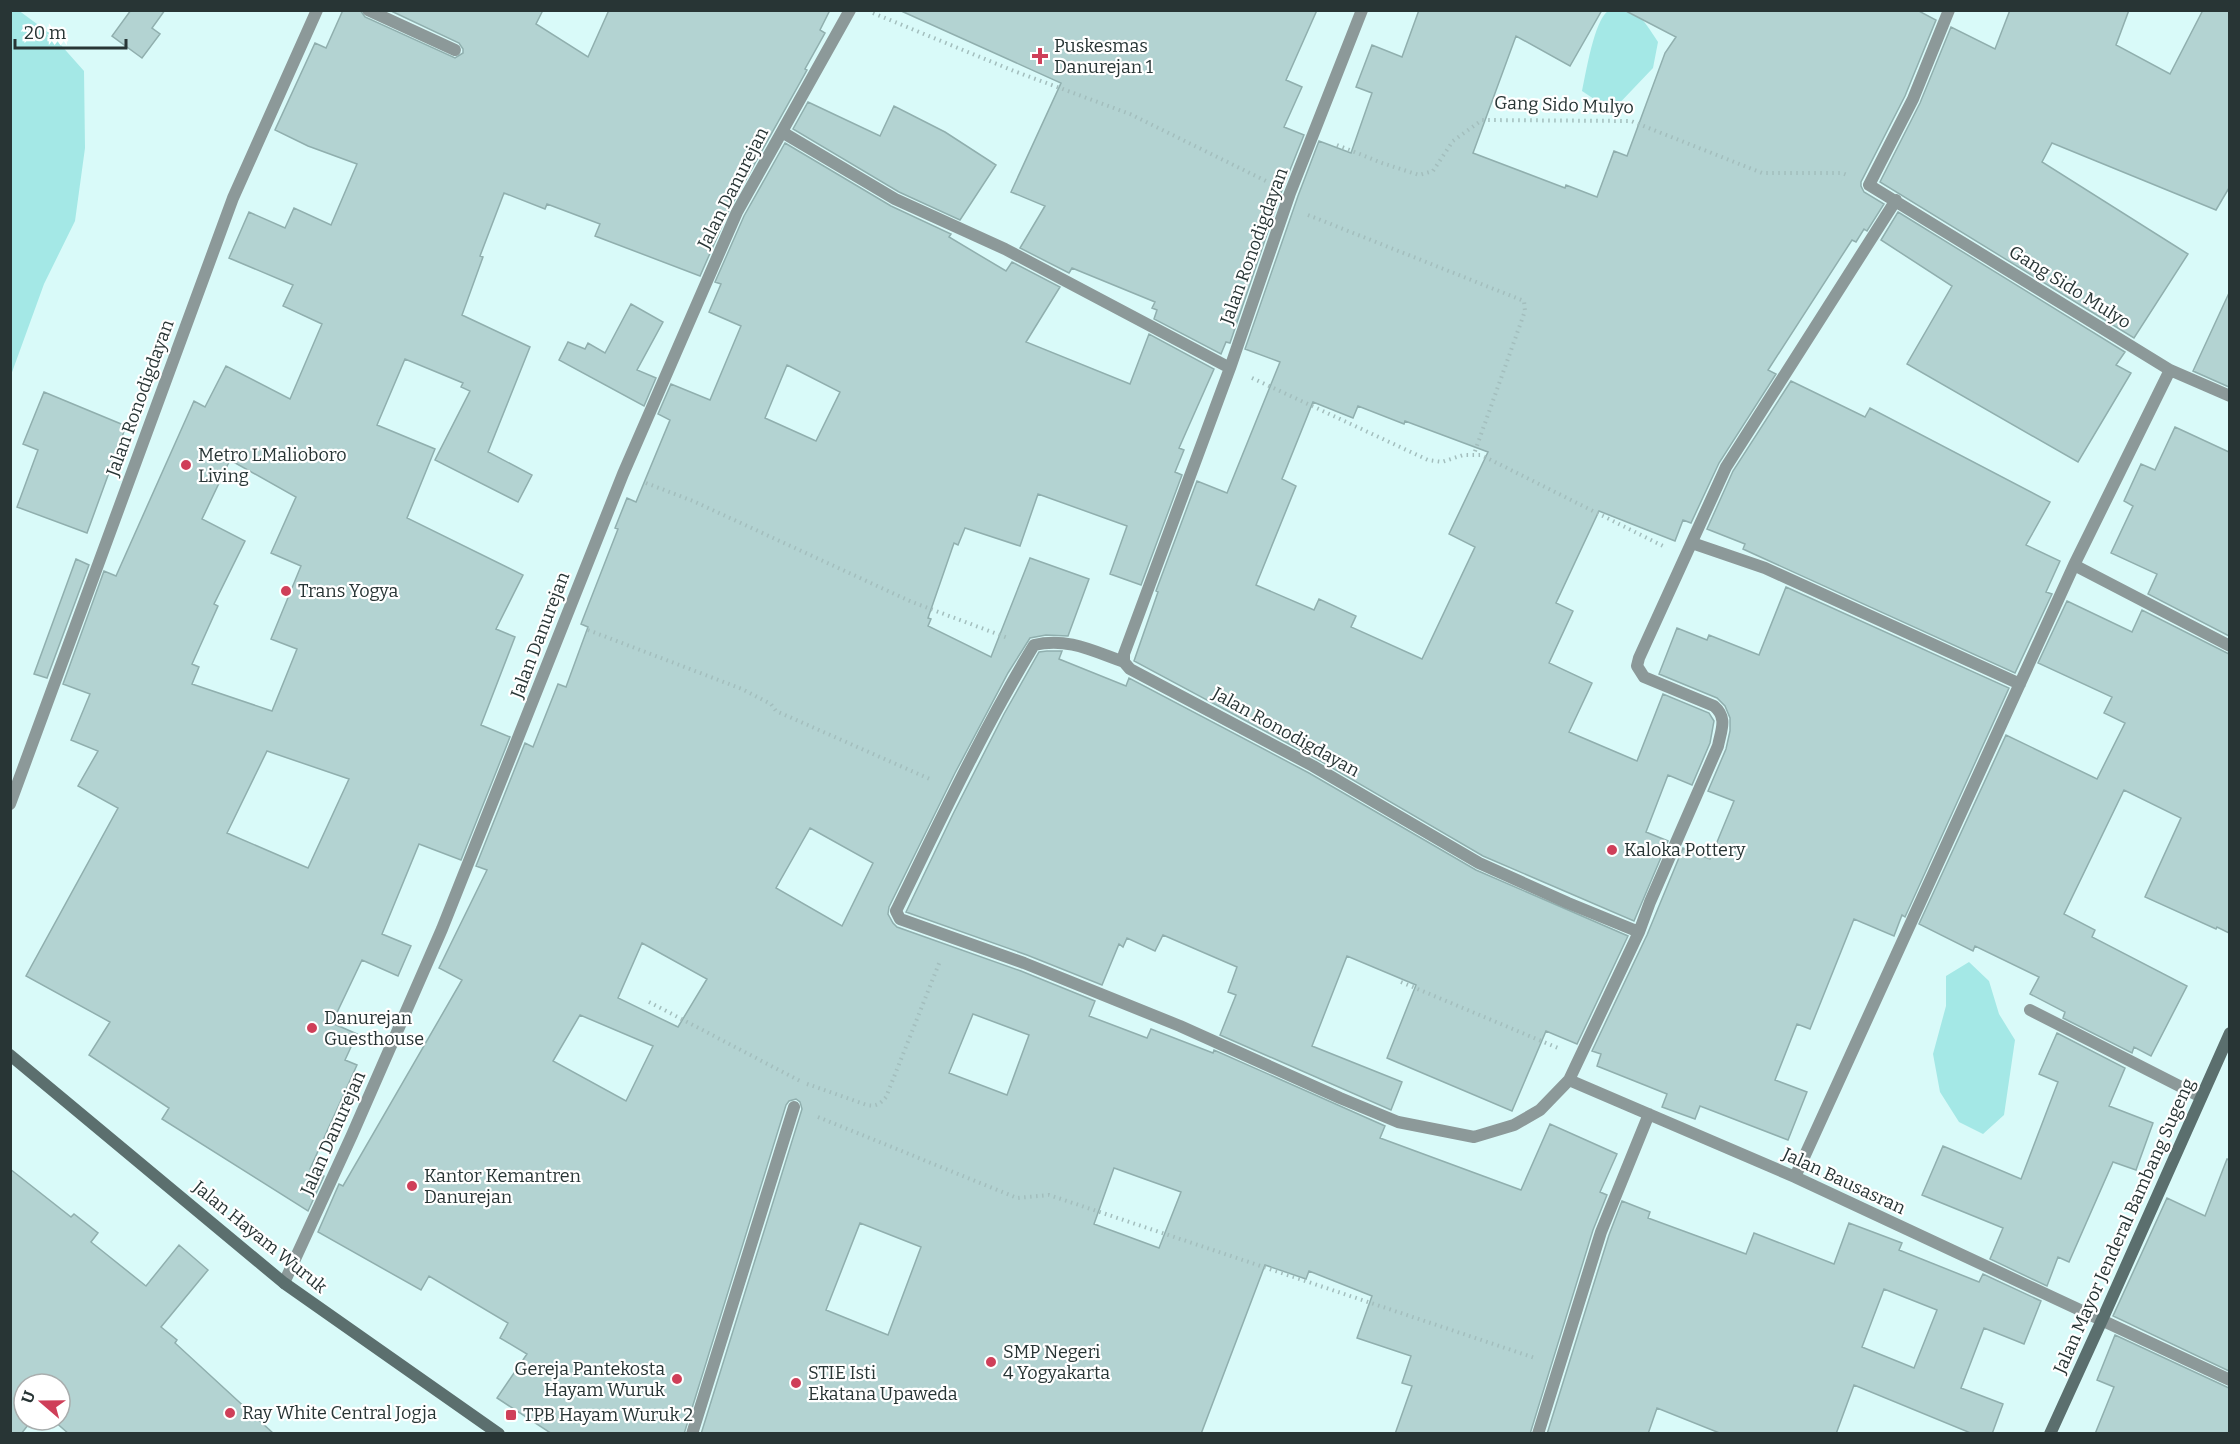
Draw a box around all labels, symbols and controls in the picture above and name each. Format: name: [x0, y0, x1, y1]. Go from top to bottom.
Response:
scale bar: [15, 12, 126, 50]
text: 20 m: [24, 22, 66, 44]
place label: Puskesmas Danurejan 1: [1054, 35, 1154, 78]
marker: Puskesmas Danurejan 1: [1031, 47, 1049, 65]
street label: Gang Sido Mulyo: [1494, 92, 1634, 118]
street label: Jalan Danurejan: [692, 123, 773, 253]
street label: Jalan Ronodigdayan: [1215, 164, 1293, 328]
street label: Gang Sido Mulyo: [2005, 241, 2135, 333]
street label: Jalan Ronodigdayan: [101, 316, 179, 480]
place label: Metro LMalioboro Living: [198, 444, 347, 487]
marker: Metro LMalioboro Living: [179, 458, 193, 472]
street label: Jalan Danurejan: [505, 568, 574, 702]
place label: Trans Yogya: [298, 580, 399, 602]
marker: Trans Yogya: [279, 584, 293, 598]
street label: Jalan Ronodigdayan: [1208, 682, 1364, 782]
place label: Kaloka Pottery: [1624, 839, 1746, 861]
marker: Kaloka Pottery: [1605, 843, 1619, 857]
place label: Danurejan Guesthouse: [324, 1007, 424, 1050]
marker: Danurejan Guesthouse: [305, 1021, 319, 1035]
street label: Jalan Danurejan: [295, 1067, 370, 1199]
street label: Jalan Mayor Jenderal Bambang Sugeng: [2048, 1075, 2199, 1378]
street label: Jalan Bausasran: [1778, 1142, 1909, 1219]
place label: Kantor Kemantren Danurejan: [424, 1165, 582, 1208]
street label: Jalan Hayam Wuruk: [188, 1176, 332, 1298]
marker: Kantor Kemantren Danurejan: [405, 1179, 419, 1193]
place label: SMP Negeri 4 Yogyakarta: [1003, 1341, 1110, 1384]
marker: SMP Negeri 4 Yogyakarta: [984, 1355, 998, 1369]
place label: Gereja Pantekosta Hayam Wuruk: [514, 1358, 666, 1401]
place label: STIE Isti Ekatana Upaweda: [808, 1362, 958, 1405]
north arrow: [12, 1372, 72, 1432]
marker: Gereja Pantekosta Hayam Wuruk: [670, 1372, 684, 1386]
marker: STIE Isti Ekatana Upaweda: [789, 1376, 803, 1390]
text: U: [17, 1388, 39, 1406]
place label: Ray White Central Jogja: [242, 1402, 437, 1424]
place label: TPB Hayam Wuruk 2: [523, 1404, 693, 1426]
marker: Ray White Central Jogja: [223, 1406, 237, 1420]
marker: TPB Hayam Wuruk 2: [504, 1408, 518, 1422]

